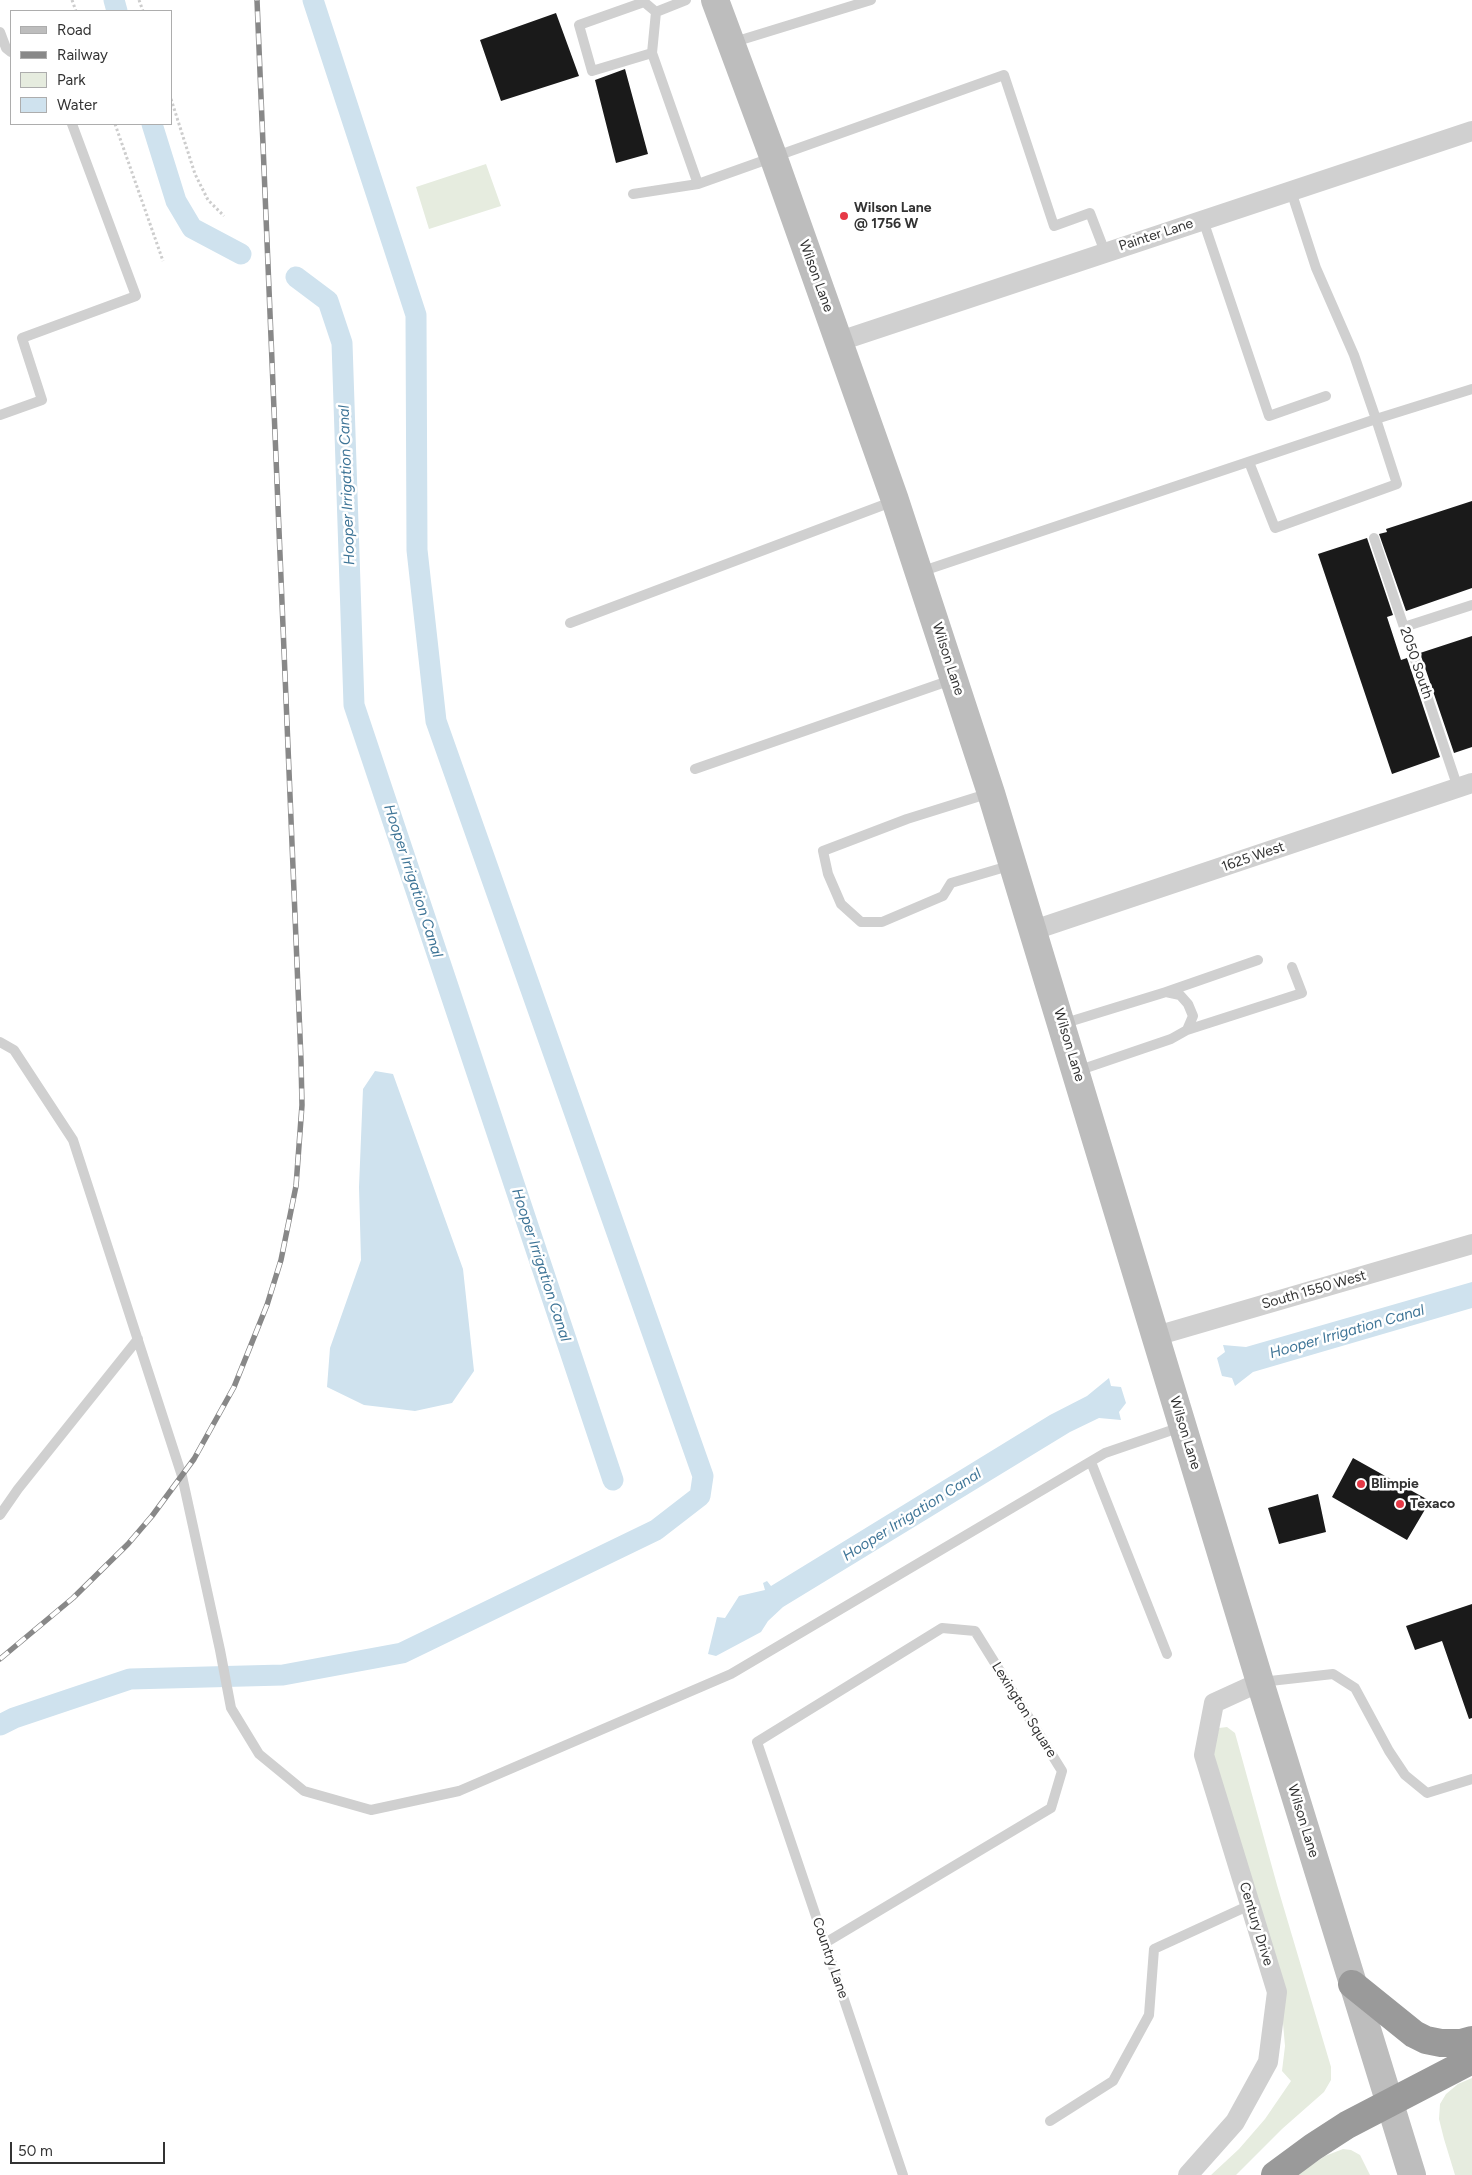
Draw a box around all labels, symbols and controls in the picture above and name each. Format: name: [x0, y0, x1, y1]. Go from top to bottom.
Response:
legend: [10, 10, 172, 125]
text: Road: [57, 21, 92, 39]
text: Railway: [57, 46, 108, 64]
text: Park: [57, 71, 86, 89]
text: Water: [57, 96, 97, 114]
place label: Wilson Lane @ 1756 W: [854, 200, 932, 232]
marker: Wilson Lane @ 1756 W: [838, 210, 850, 222]
street label: Painter Lane: [1117, 215, 1195, 255]
street label: Wilson Lane: [795, 238, 837, 314]
water label: Hooper Irrigation Canal: [335, 405, 359, 565]
street label: Wilson Lane: [928, 620, 968, 698]
street label: 2050 South: [1396, 625, 1436, 701]
water label: Hooper Irrigation Canal: [380, 802, 446, 960]
street label: 1625 West: [1219, 838, 1287, 876]
street label: Wilson Lane: [1050, 1006, 1088, 1084]
water label: Hooper Irrigation Canal: [508, 1186, 574, 1344]
street label: South 1550 West: [1260, 1267, 1368, 1313]
water label: Hooper Irrigation Canal: [1268, 1301, 1426, 1363]
street label: Wilson Lane: [1166, 1394, 1204, 1472]
water label: Hooper Irrigation Canal: [839, 1465, 985, 1565]
place label: Blimpie: [1371, 1476, 1419, 1492]
marker: Blimpie: [1355, 1478, 1367, 1490]
place label: Texaco: [1410, 1496, 1455, 1512]
marker: Texaco: [1394, 1498, 1406, 1510]
street label: Lexington Square: [988, 1659, 1060, 1761]
street label: Wilson Lane: [1284, 1782, 1322, 1860]
street label: Century Drive: [1235, 1880, 1277, 1968]
street label: Country Lane: [808, 1915, 852, 2001]
scale bar: [12, 2132, 168, 2164]
text: 50 m: [18, 2142, 53, 2160]

